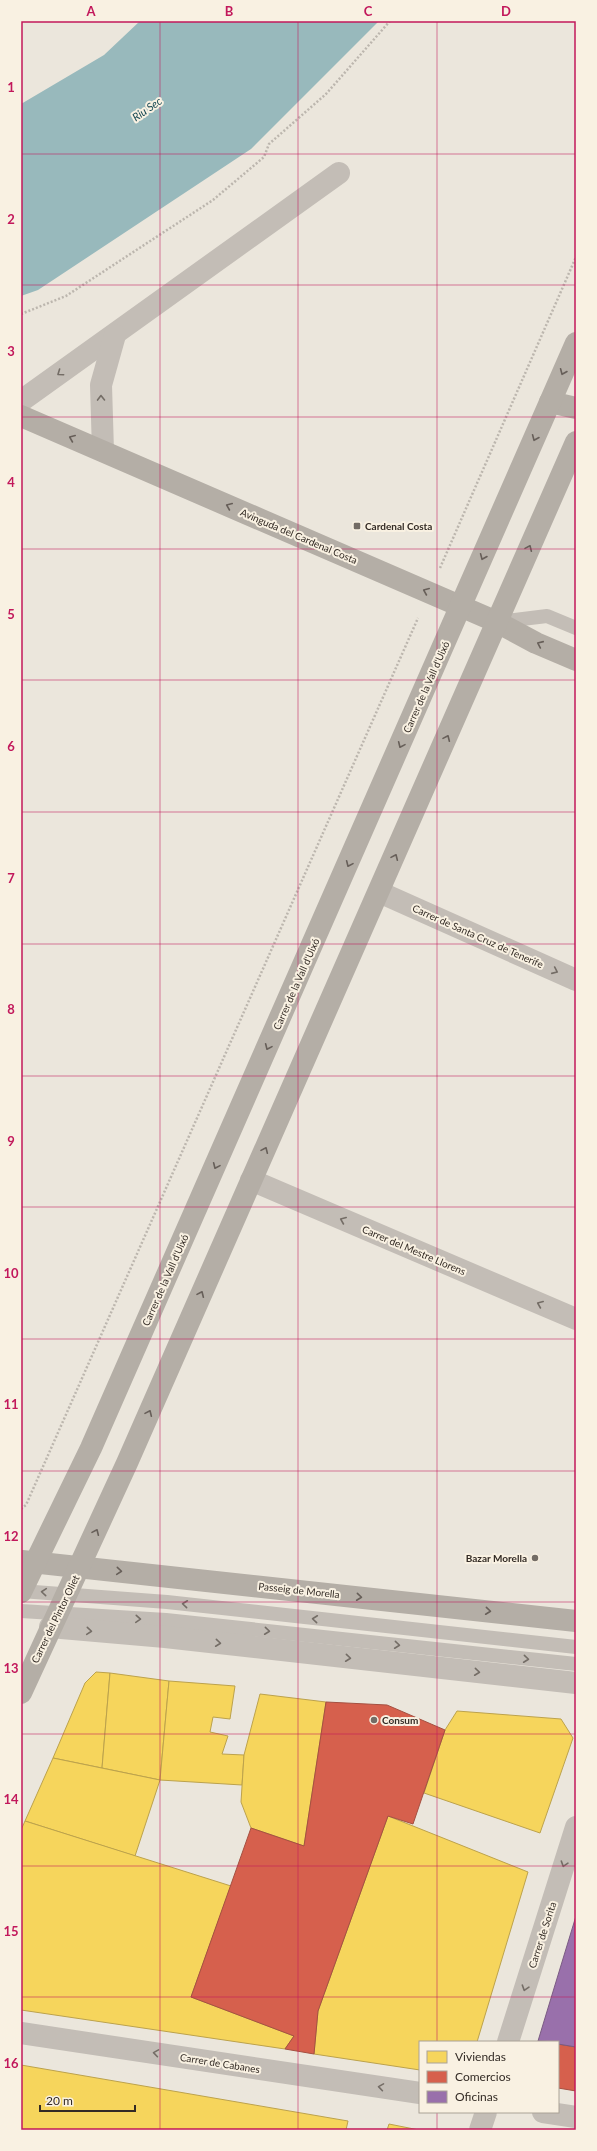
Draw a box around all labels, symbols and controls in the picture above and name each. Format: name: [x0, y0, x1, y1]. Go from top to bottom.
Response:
text: A: [85, 3, 96, 19]
text: B: [225, 3, 234, 19]
text: C: [364, 3, 373, 19]
text: D: [501, 3, 511, 19]
text: 1: [7, 79, 15, 95]
water label: Riu Sec: [129, 94, 164, 123]
text: 2: [7, 211, 15, 227]
text: 3: [7, 343, 15, 359]
one-way arrow: [57, 368, 64, 375]
one-way arrow: [560, 368, 568, 376]
one-way arrow: [97, 395, 106, 401]
one-way arrow: [68, 434, 75, 442]
one-way arrow: [532, 434, 540, 442]
text: 4: [7, 474, 15, 490]
one-way arrow: [226, 503, 234, 511]
street label: Avinguda del Cardenal Costa: [239, 506, 359, 566]
place label: Cardenal Costa: [365, 520, 432, 532]
marker: Cardenal Costa: [352, 521, 362, 531]
one-way arrow: [525, 544, 533, 551]
one-way arrow: [480, 553, 488, 561]
one-way arrow: [422, 588, 430, 596]
text: 5: [7, 606, 15, 622]
street label: Carrer de la Vall d'Uixó: [400, 639, 452, 735]
one-way arrow: [537, 641, 544, 649]
one-way arrow: [442, 734, 450, 742]
text: 6: [7, 738, 15, 754]
one-way arrow: [398, 740, 406, 748]
one-way arrow: [390, 853, 398, 861]
one-way arrow: [345, 860, 353, 867]
text: 7: [7, 870, 15, 886]
street label: Carrer de Santa Cruz de Tenerife: [411, 902, 545, 970]
street label: Carrer de la Vall d'Uixó: [270, 936, 322, 1032]
one-way arrow: [551, 966, 559, 974]
text: 8: [7, 1001, 15, 1017]
one-way arrow: [265, 1042, 273, 1050]
text: 9: [7, 1133, 15, 1149]
one-way arrow: [260, 1146, 268, 1154]
one-way arrow: [212, 1162, 220, 1169]
one-way arrow: [340, 1217, 348, 1225]
street label: Carrer del Mestre Llorens: [360, 1223, 468, 1277]
street label: Carrer de la Vall d'Uixó: [139, 1232, 191, 1328]
text: 10: [3, 1265, 19, 1281]
one-way arrow: [196, 1291, 204, 1299]
one-way arrow: [537, 1301, 545, 1309]
text: 11: [3, 1396, 19, 1412]
one-way arrow: [144, 1410, 152, 1418]
text: 12: [3, 1528, 19, 1544]
one-way arrow: [91, 1529, 99, 1536]
place label: Bazar Morella: [466, 1552, 527, 1564]
marker: Bazar Morella: [530, 1553, 540, 1563]
one-way arrow: [115, 1566, 122, 1575]
street label: Carrer del Pintor Oliet: [28, 1573, 82, 1665]
street label: Passeig de Morella: [258, 1580, 340, 1600]
one-way arrow: [41, 1588, 47, 1597]
one-way arrow: [356, 1592, 362, 1601]
one-way arrow: [182, 1600, 188, 1609]
one-way arrow: [485, 1607, 491, 1616]
one-way arrow: [135, 1614, 141, 1623]
one-way arrow: [312, 1614, 318, 1623]
one-way arrow: [86, 1626, 92, 1635]
one-way arrow: [264, 1626, 270, 1635]
one-way arrow: [215, 1638, 221, 1647]
one-way arrow: [394, 1640, 400, 1649]
one-way arrow: [345, 1653, 351, 1662]
one-way arrow: [523, 1654, 529, 1663]
text: 13: [3, 1660, 19, 1676]
one-way arrow: [474, 1667, 480, 1676]
place label: Consum: [382, 1714, 418, 1726]
marker: Consum: [369, 1715, 379, 1725]
text: 14: [3, 1791, 19, 1807]
one-way arrow: [560, 1861, 569, 1868]
street label: Carrer de Sorita: [526, 1900, 558, 1970]
text: 15: [3, 1923, 19, 1939]
one-way arrow: [521, 1985, 530, 1992]
legend: [419, 2041, 559, 2113]
one-way arrow: [153, 2049, 159, 2058]
text: Viviendas: [455, 2049, 506, 2064]
street label: Carrer de Cabanes: [179, 2051, 261, 2075]
text: 16: [3, 2055, 19, 2071]
text: Comercios: [455, 2069, 511, 2084]
one-way arrow: [378, 2083, 385, 2092]
scale bar: [40, 2087, 135, 2113]
text: Oficinas: [455, 2089, 498, 2104]
text: 20 m: [46, 2093, 73, 2108]

